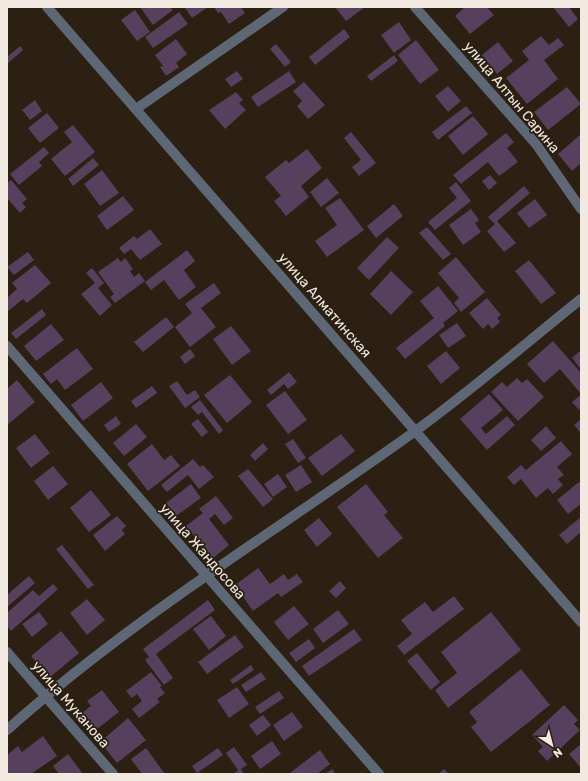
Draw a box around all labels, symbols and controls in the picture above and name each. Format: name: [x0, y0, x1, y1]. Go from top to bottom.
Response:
street label: улица Алтын Сарина: [460, 38, 563, 157]
street label: улица Алматинская: [274, 249, 375, 361]
street label: улица Жандосова: [156, 500, 249, 603]
street label: улица Муканова: [28, 657, 113, 751]
north arrow: [532, 725, 572, 765]
text: N: [550, 745, 565, 760]

